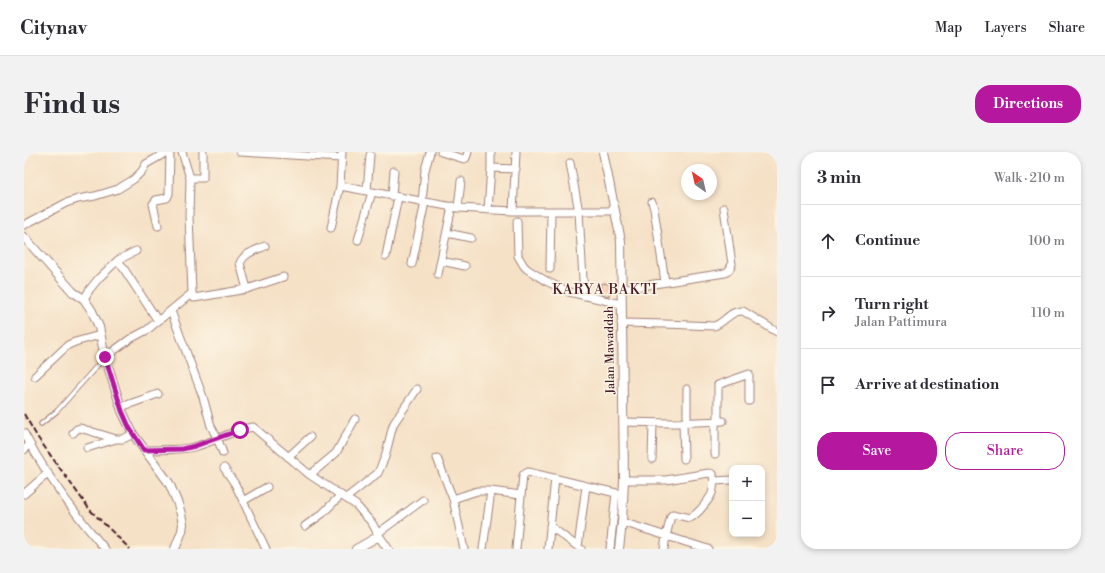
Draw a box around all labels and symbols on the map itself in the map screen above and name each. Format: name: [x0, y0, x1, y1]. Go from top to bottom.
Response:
north arrow: [681, 164, 717, 200]
district label: KARYA BAKTI: [552, 281, 658, 299]
street label: Jalan Mawaddah: [602, 306, 618, 395]
route end: [96, 348, 114, 366]
route start: [231, 421, 249, 439]

